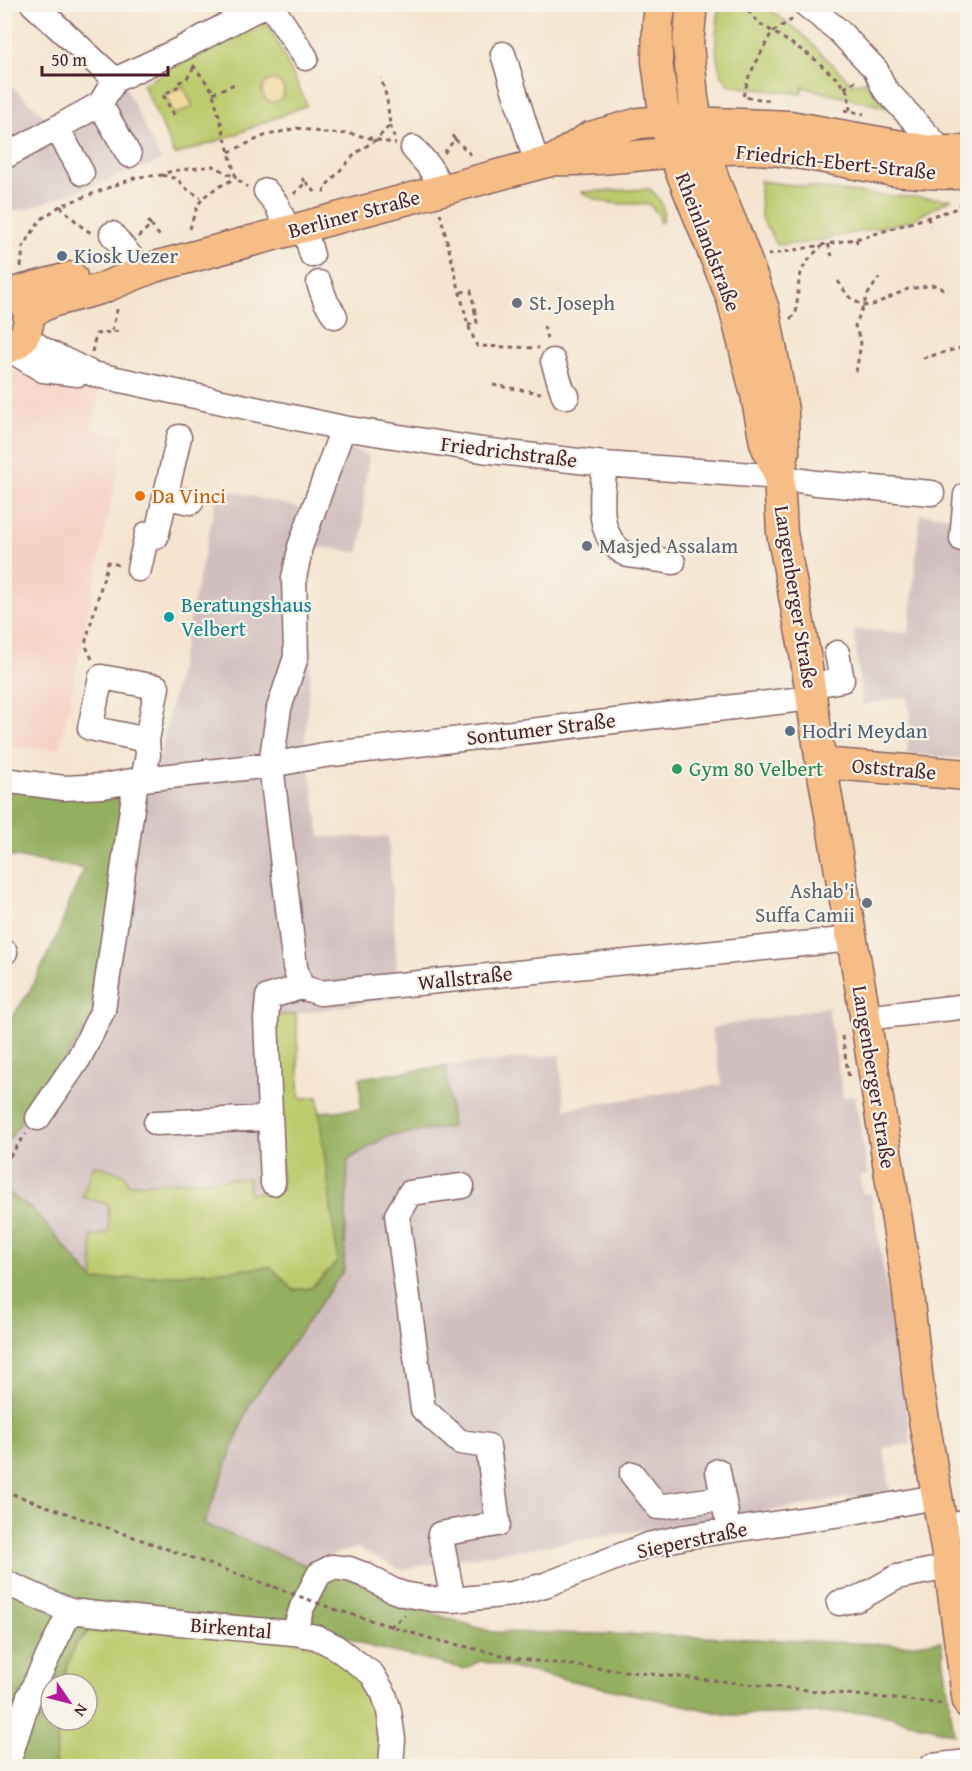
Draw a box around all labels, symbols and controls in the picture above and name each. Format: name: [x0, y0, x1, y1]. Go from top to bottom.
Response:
scale bar: [42, 39, 168, 77]
text: 50 m: [51, 46, 87, 73]
street label: Friedrich-Ebert-Straße: [734, 136, 938, 187]
street label: Rheinlandstraße: [668, 168, 749, 316]
street label: Berliner Straße: [284, 181, 423, 246]
place label: Kiosk Uezer: [74, 240, 178, 271]
marker: Kiosk Uezer: [55, 249, 69, 263]
place label: St. Joseph: [529, 287, 615, 318]
marker: St. Joseph: [510, 296, 524, 310]
street label: Friedrichstraße: [439, 428, 579, 475]
place label: Da Vinci: [152, 480, 226, 511]
marker: Da Vinci: [133, 489, 147, 503]
street label: Langenberger Straße: [767, 503, 826, 691]
place label: Masjed Assalam: [599, 530, 738, 561]
marker: Masjed Assalam: [580, 539, 594, 553]
place label: Beratungshaus Velbert: [181, 589, 312, 644]
marker: Beratungshaus Velbert: [162, 610, 176, 624]
street label: Sontumer Straße: [465, 704, 617, 753]
place label: Hodri Meydan: [802, 715, 928, 746]
marker: Hodri Meydan: [783, 724, 797, 738]
street label: Oststraße: [850, 749, 938, 788]
place label: Gym 80 Velbert: [689, 753, 824, 784]
marker: Gym 80 Velbert: [670, 762, 684, 776]
place label: Ashab'i Suffa Camii: [755, 875, 855, 930]
marker: Ashab'i Suffa Camii: [860, 896, 874, 910]
street label: Wallstraße: [416, 957, 514, 998]
street label: Langenberger Straße: [845, 983, 904, 1171]
street label: Sieperstraße: [634, 1513, 750, 1566]
street label: Birkental: [189, 1609, 273, 1647]
north arrow: [39, 1672, 99, 1732]
text: N: [68, 1699, 94, 1722]

